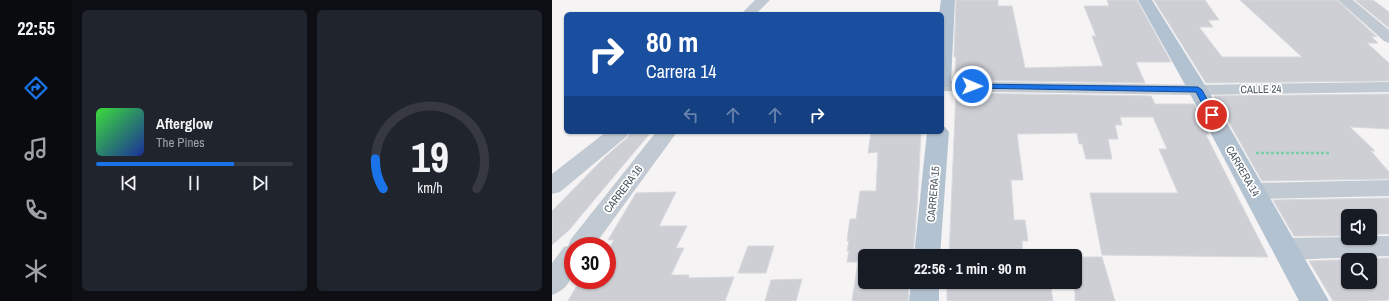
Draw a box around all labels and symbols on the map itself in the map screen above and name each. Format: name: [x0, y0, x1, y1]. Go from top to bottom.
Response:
position arrow: [951, 65, 993, 107]
street label: CALLE 24: [1240, 82, 1282, 96]
pin: [1195, 98, 1229, 132]
street label: CARRERA 14: [1223, 143, 1263, 199]
street label: CARRERA 16: [601, 162, 645, 216]
street label: CARRERA 15: [924, 165, 942, 223]
speed limit sign: 30: [564, 237, 616, 289]

